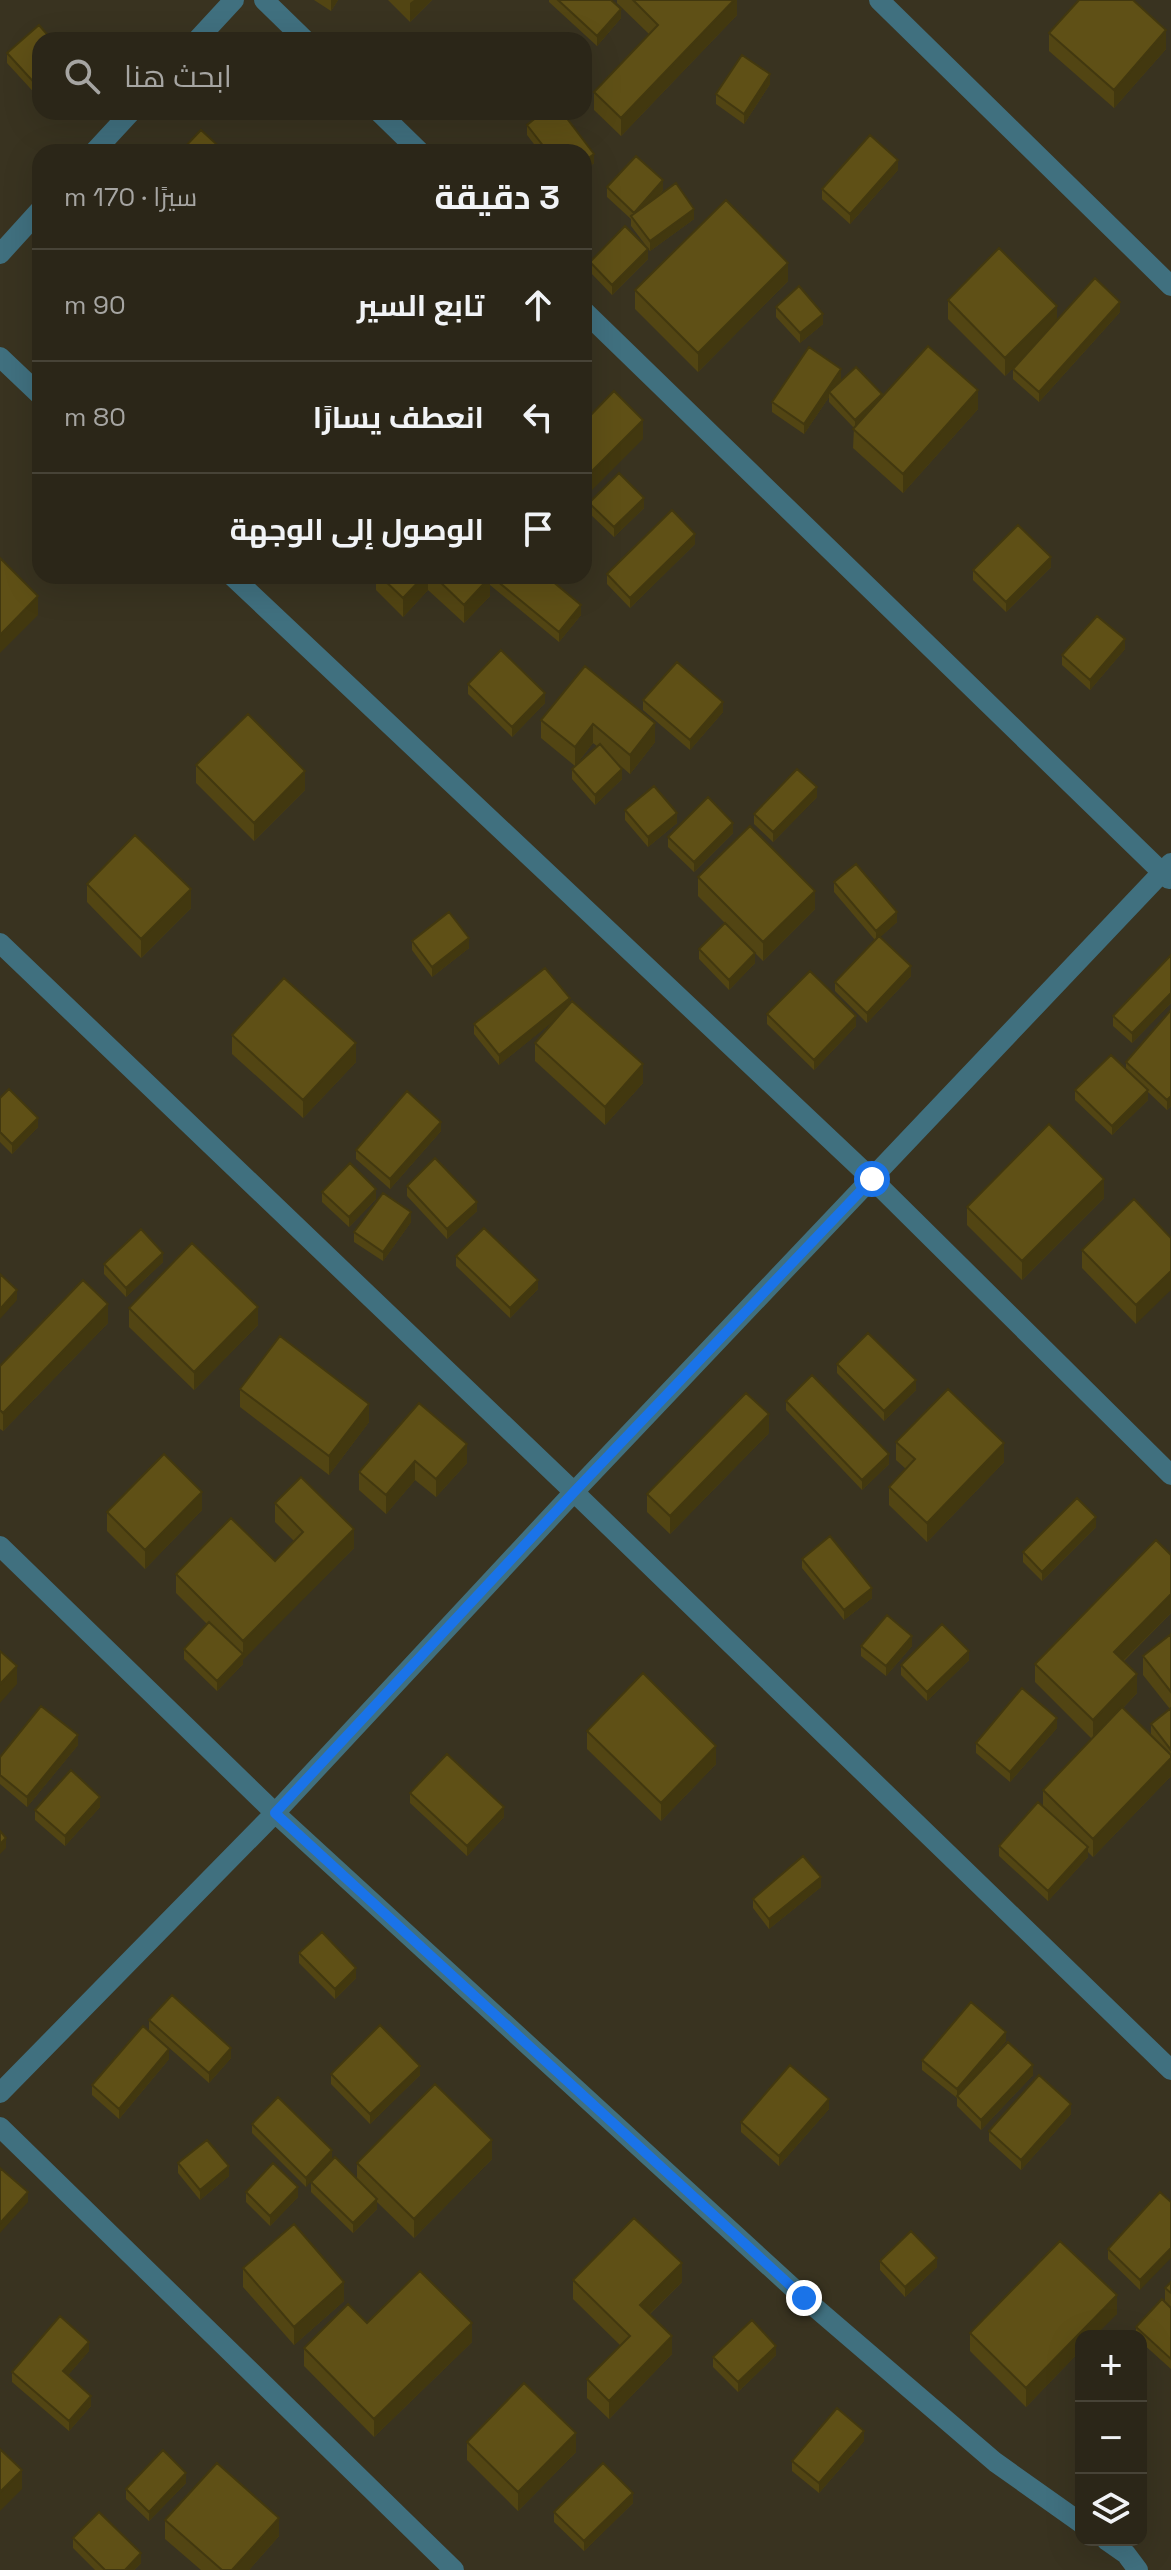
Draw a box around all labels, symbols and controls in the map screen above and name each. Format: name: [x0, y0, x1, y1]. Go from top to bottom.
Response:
search box: [32, 32, 592, 120]
icon: search: [60, 54, 104, 98]
text: ابحث هنا: [124, 57, 232, 96]
text: 3 دقيقة: [435, 176, 560, 219]
text: سيرًا · 170 m: [64, 180, 197, 214]
icon: ahead: [516, 283, 560, 327]
text: تابع السير: [357, 286, 484, 325]
text: 90 m: [64, 288, 126, 322]
icon: left: [516, 395, 560, 439]
text: انعطف يسارًا: [313, 398, 484, 437]
text: 80 m: [64, 400, 126, 434]
icon: arrive: [516, 507, 560, 551]
text: الوصول إلى الوجهة: [230, 510, 484, 549]
route start: [854, 1161, 890, 1197]
route end: [786, 2280, 822, 2316]
map controls: [1075, 2330, 1147, 2546]
button: +: [1075, 2330, 1147, 2402]
button: −: [1075, 2402, 1147, 2474]
button: layers: [1075, 2474, 1147, 2546]

